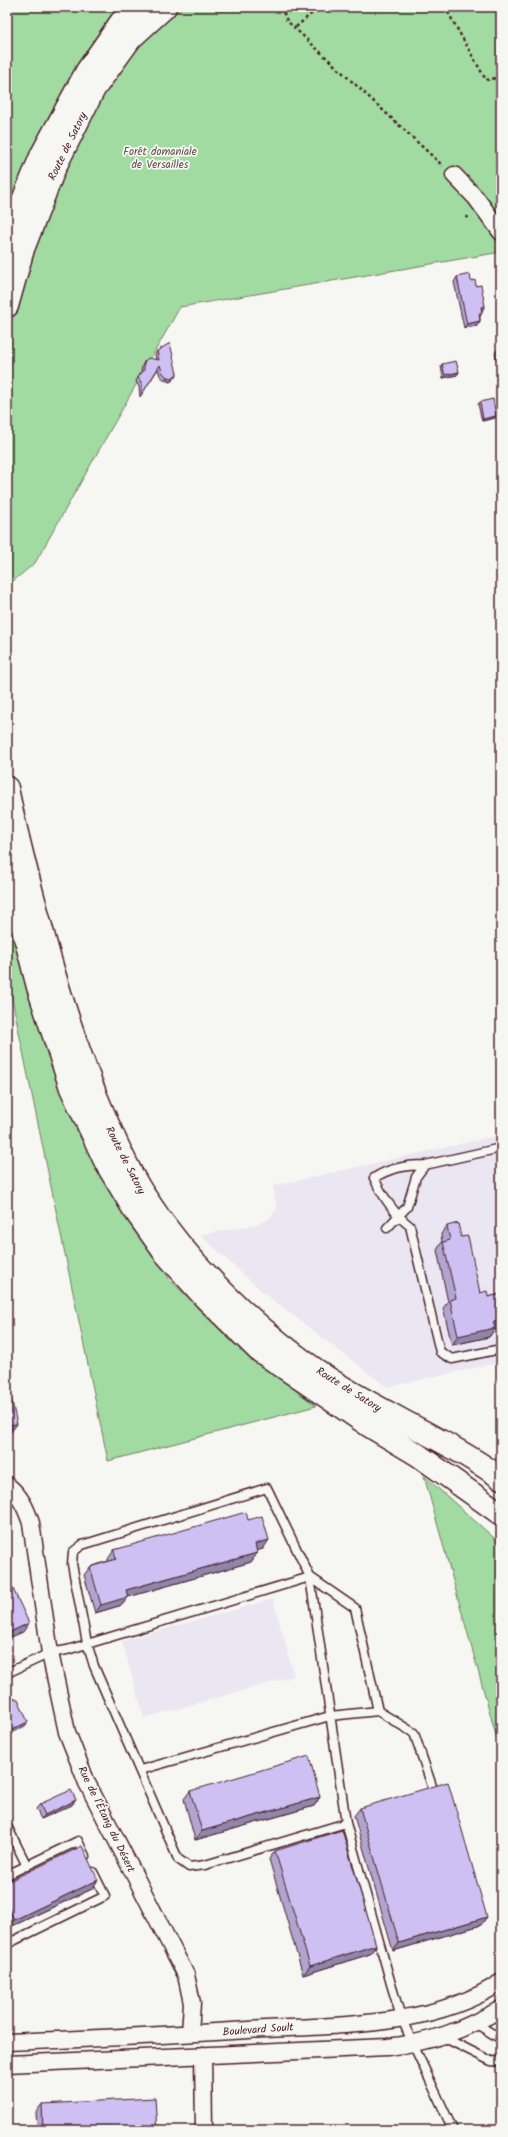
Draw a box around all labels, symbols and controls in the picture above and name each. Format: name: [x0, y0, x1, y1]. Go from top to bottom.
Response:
street label: Route de Satory: [44, 108, 93, 184]
park label: Forêt domaniale de Versailles: [123, 143, 197, 174]
street label: Route de Satory: [100, 1123, 150, 1198]
street label: Route de Satory: [312, 1363, 385, 1418]
street label: Rue de l'Étang du Désert: [73, 1763, 140, 1876]
street label: Boulevard Soult: [222, 2018, 295, 2041]

